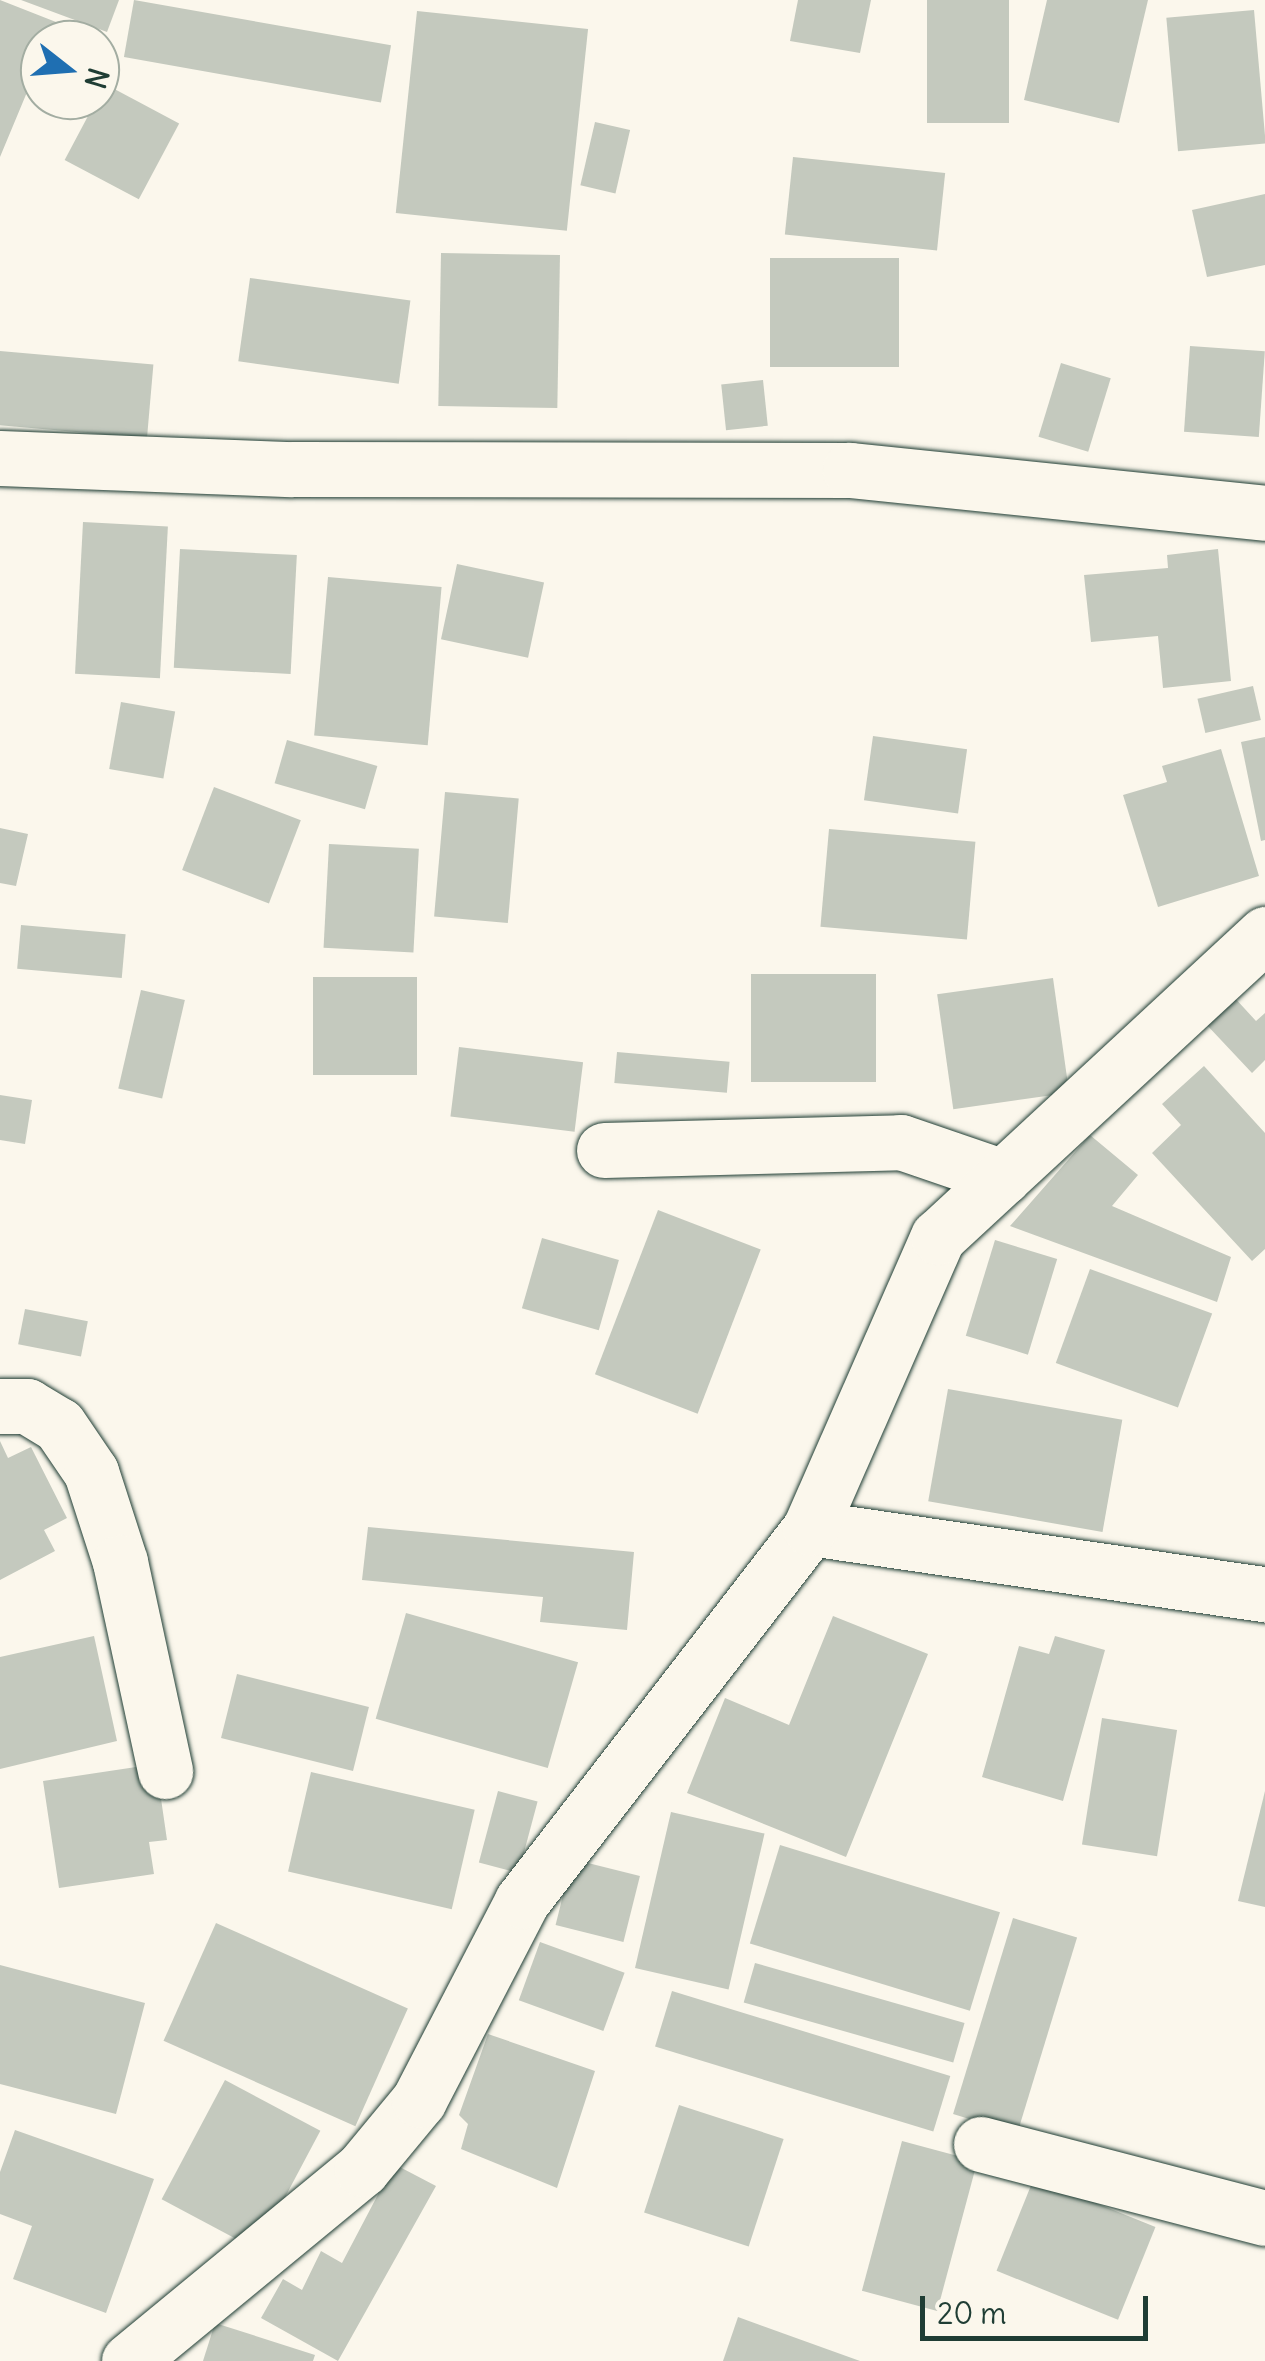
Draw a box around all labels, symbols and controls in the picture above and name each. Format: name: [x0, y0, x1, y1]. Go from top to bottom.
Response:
north arrow: [20, 20, 120, 120]
text: N: [77, 64, 117, 93]
scale bar: [925, 2276, 1152, 2338]
text: 20 m: [937, 2294, 1007, 2332]

